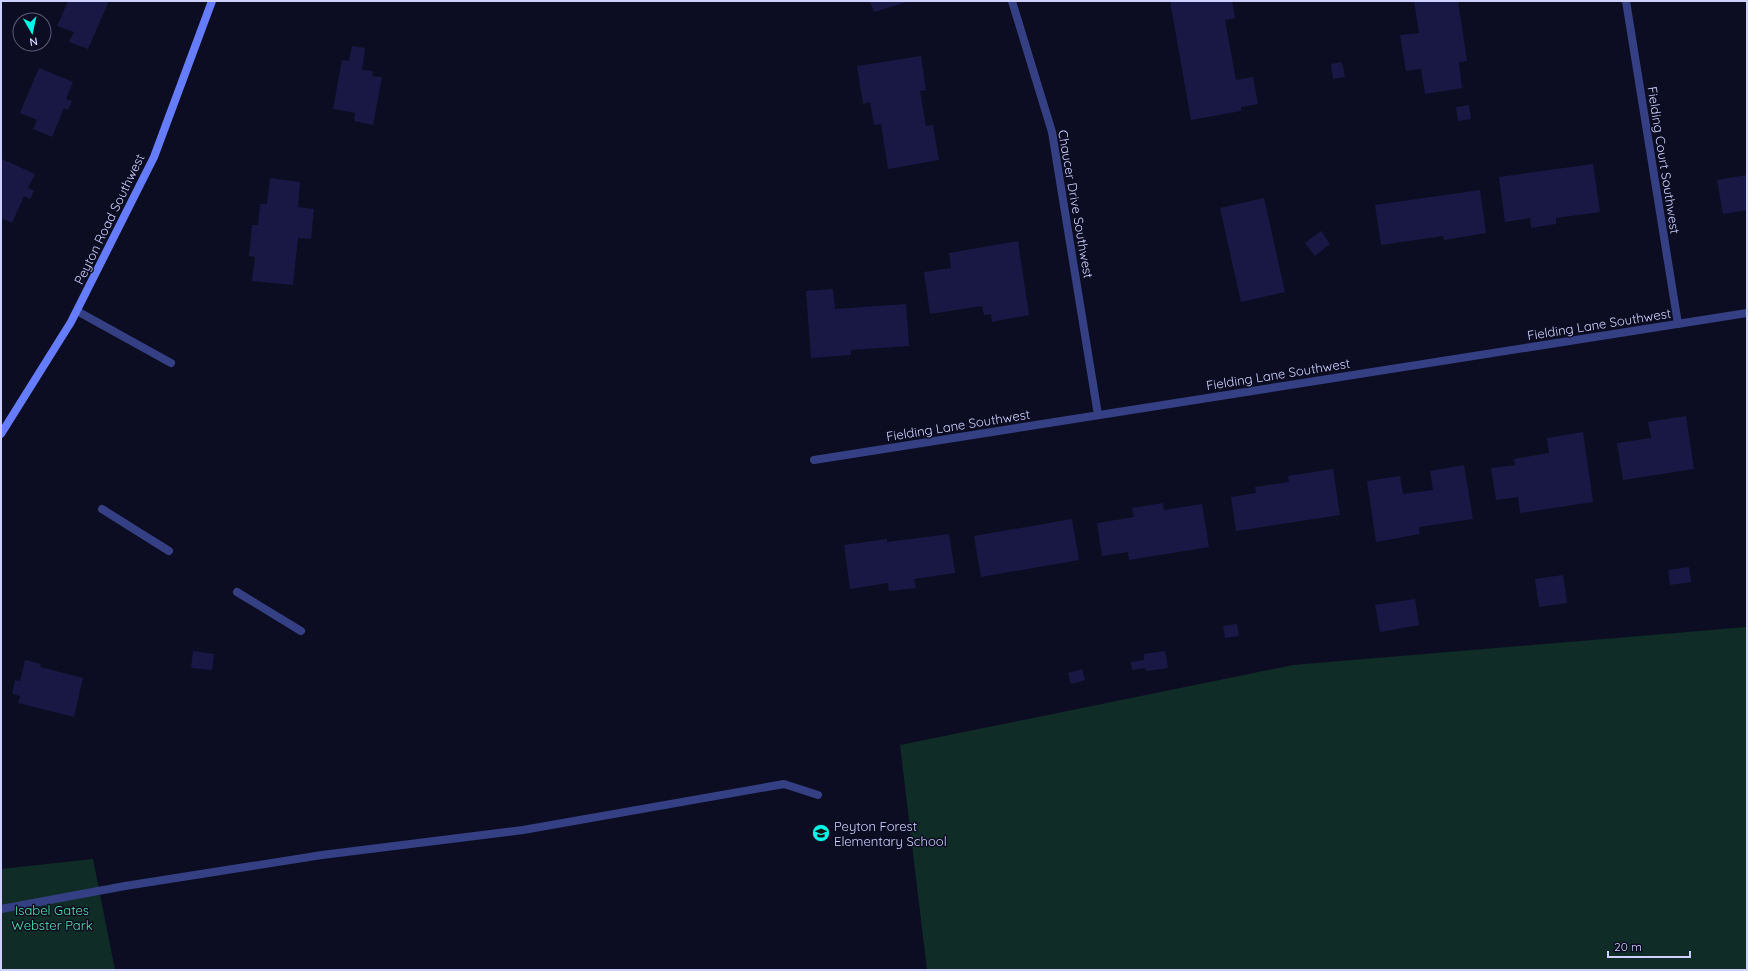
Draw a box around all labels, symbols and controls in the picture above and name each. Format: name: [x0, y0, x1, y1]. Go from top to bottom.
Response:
north arrow: [12, 12, 52, 52]
text: N: [28, 34, 39, 49]
street label: Fielding Court Southwest: [1644, 85, 1684, 235]
street label: Chaucer Drive Southwest: [1055, 129, 1097, 279]
street label: Peyton Road Southwest: [70, 151, 148, 287]
street label: Fielding Lane Southwest: [1526, 305, 1672, 343]
street label: Fielding Lane Southwest: [1205, 355, 1351, 393]
street label: Fielding Lane Southwest: [885, 406, 1031, 444]
place label: Peyton Forest Elementary School: [834, 818, 947, 849]
school or university icon: Peyton Forest Elementary School: [811, 823, 831, 843]
park label: Isabel Gates Webster Park: [11, 902, 93, 933]
scale bar: [1608, 933, 1690, 959]
text: 20 m: [1614, 939, 1642, 954]

